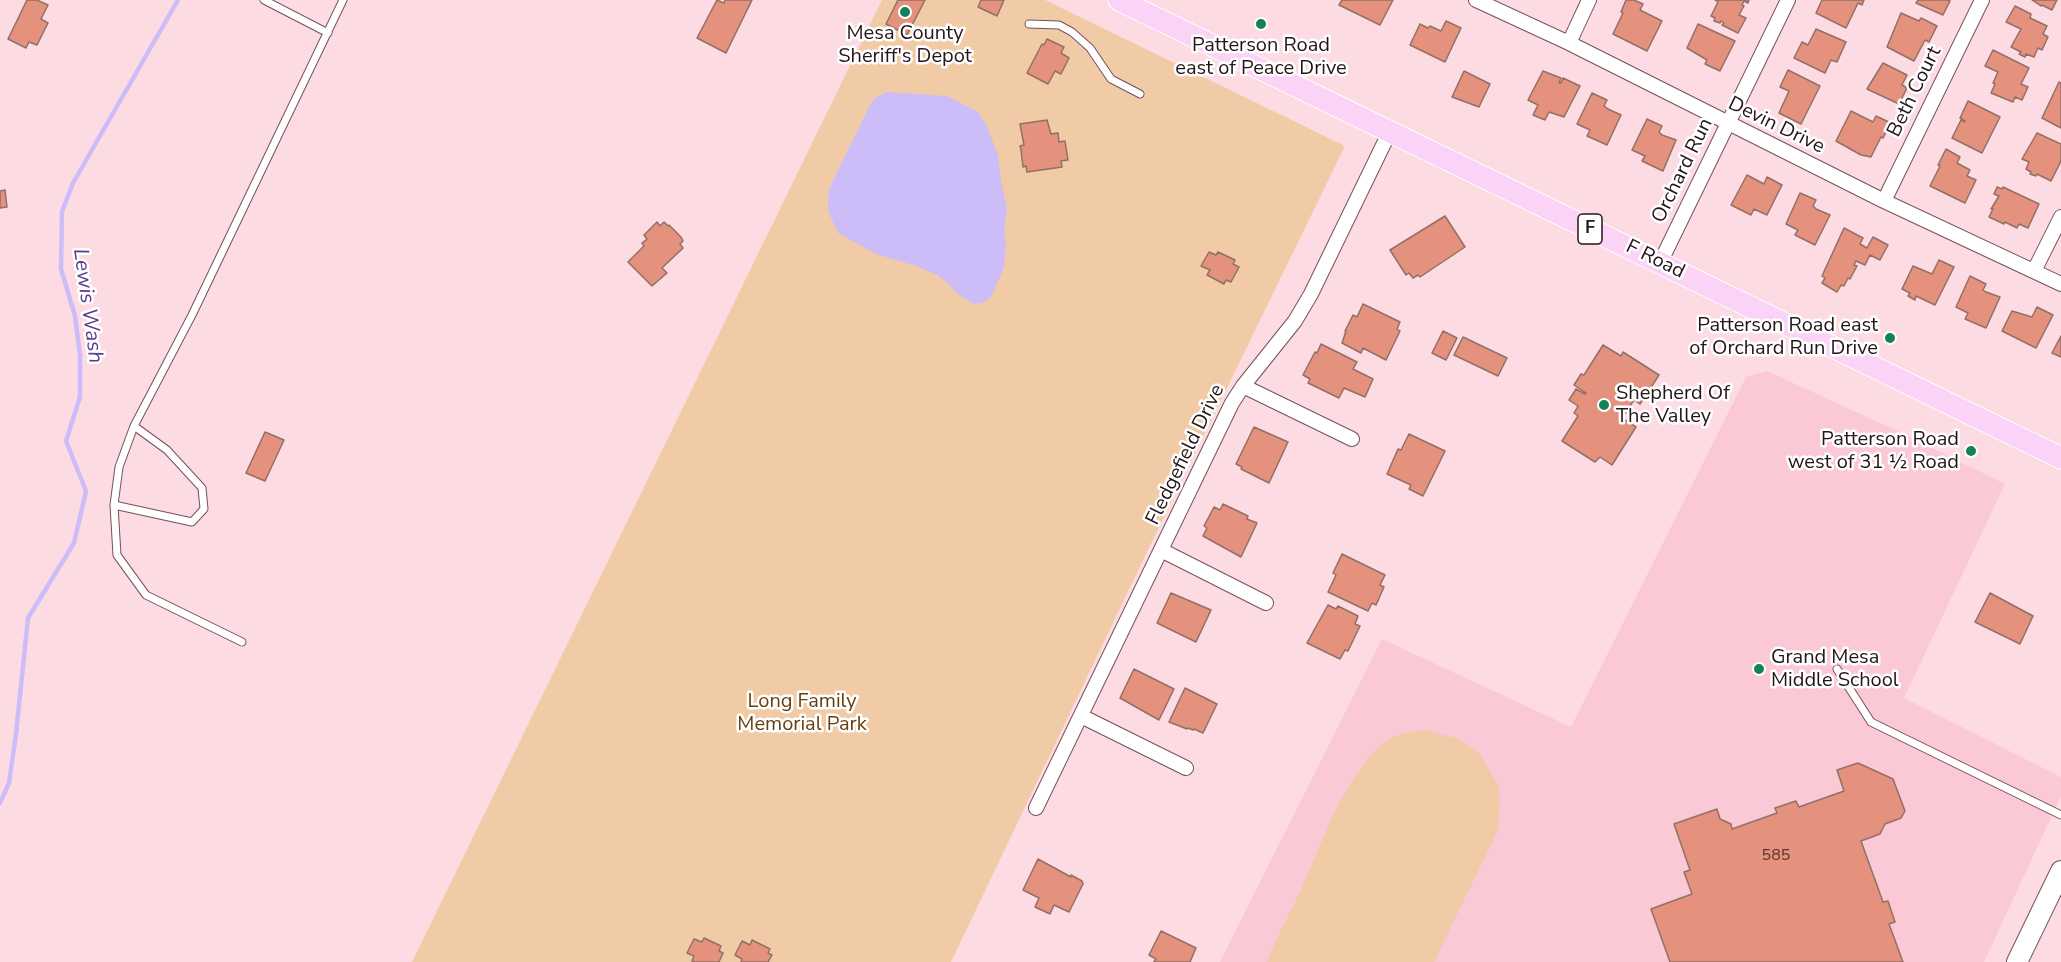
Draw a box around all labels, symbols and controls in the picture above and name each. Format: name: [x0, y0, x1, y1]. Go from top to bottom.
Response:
marker: Mesa County Sheriff's Depot: [898, 5, 912, 19]
marker: Patterson Road east of Peace Drive: [1254, 17, 1268, 31]
place label: Mesa County Sheriff's Depot: [838, 22, 972, 69]
place label: Patterson Road east of Peace Drive: [1175, 34, 1347, 81]
street label: Beth Court: [1883, 43, 1947, 141]
street label: Devin Drive: [1724, 92, 1828, 160]
street label: Orchard Run: [1647, 115, 1719, 227]
road number: F: [1578, 214, 1602, 244]
street label: F Road: [1622, 235, 1688, 285]
water label: Lewis Wash: [66, 247, 108, 365]
place label: Patterson Road east of Orchard Run Drive: [1689, 314, 1878, 361]
marker: Patterson Road east of Orchard Run Drive: [1883, 331, 1897, 345]
street label: Fledgefield Drive: [1142, 381, 1230, 529]
place label: Shepherd Of The Valley: [1616, 382, 1730, 429]
marker: Shepherd Of The Valley: [1597, 398, 1611, 412]
place label: Patterson Road west of 31 ½ Road: [1788, 428, 1959, 475]
marker: Patterson Road west of 31 ½ Road: [1964, 444, 1978, 458]
place label: Grand Mesa Middle School: [1771, 646, 1899, 693]
marker: Grand Mesa Middle School: [1752, 662, 1766, 676]
park label: Long Family Memorial Park: [737, 690, 867, 737]
house number: 585: [1762, 846, 1790, 866]

